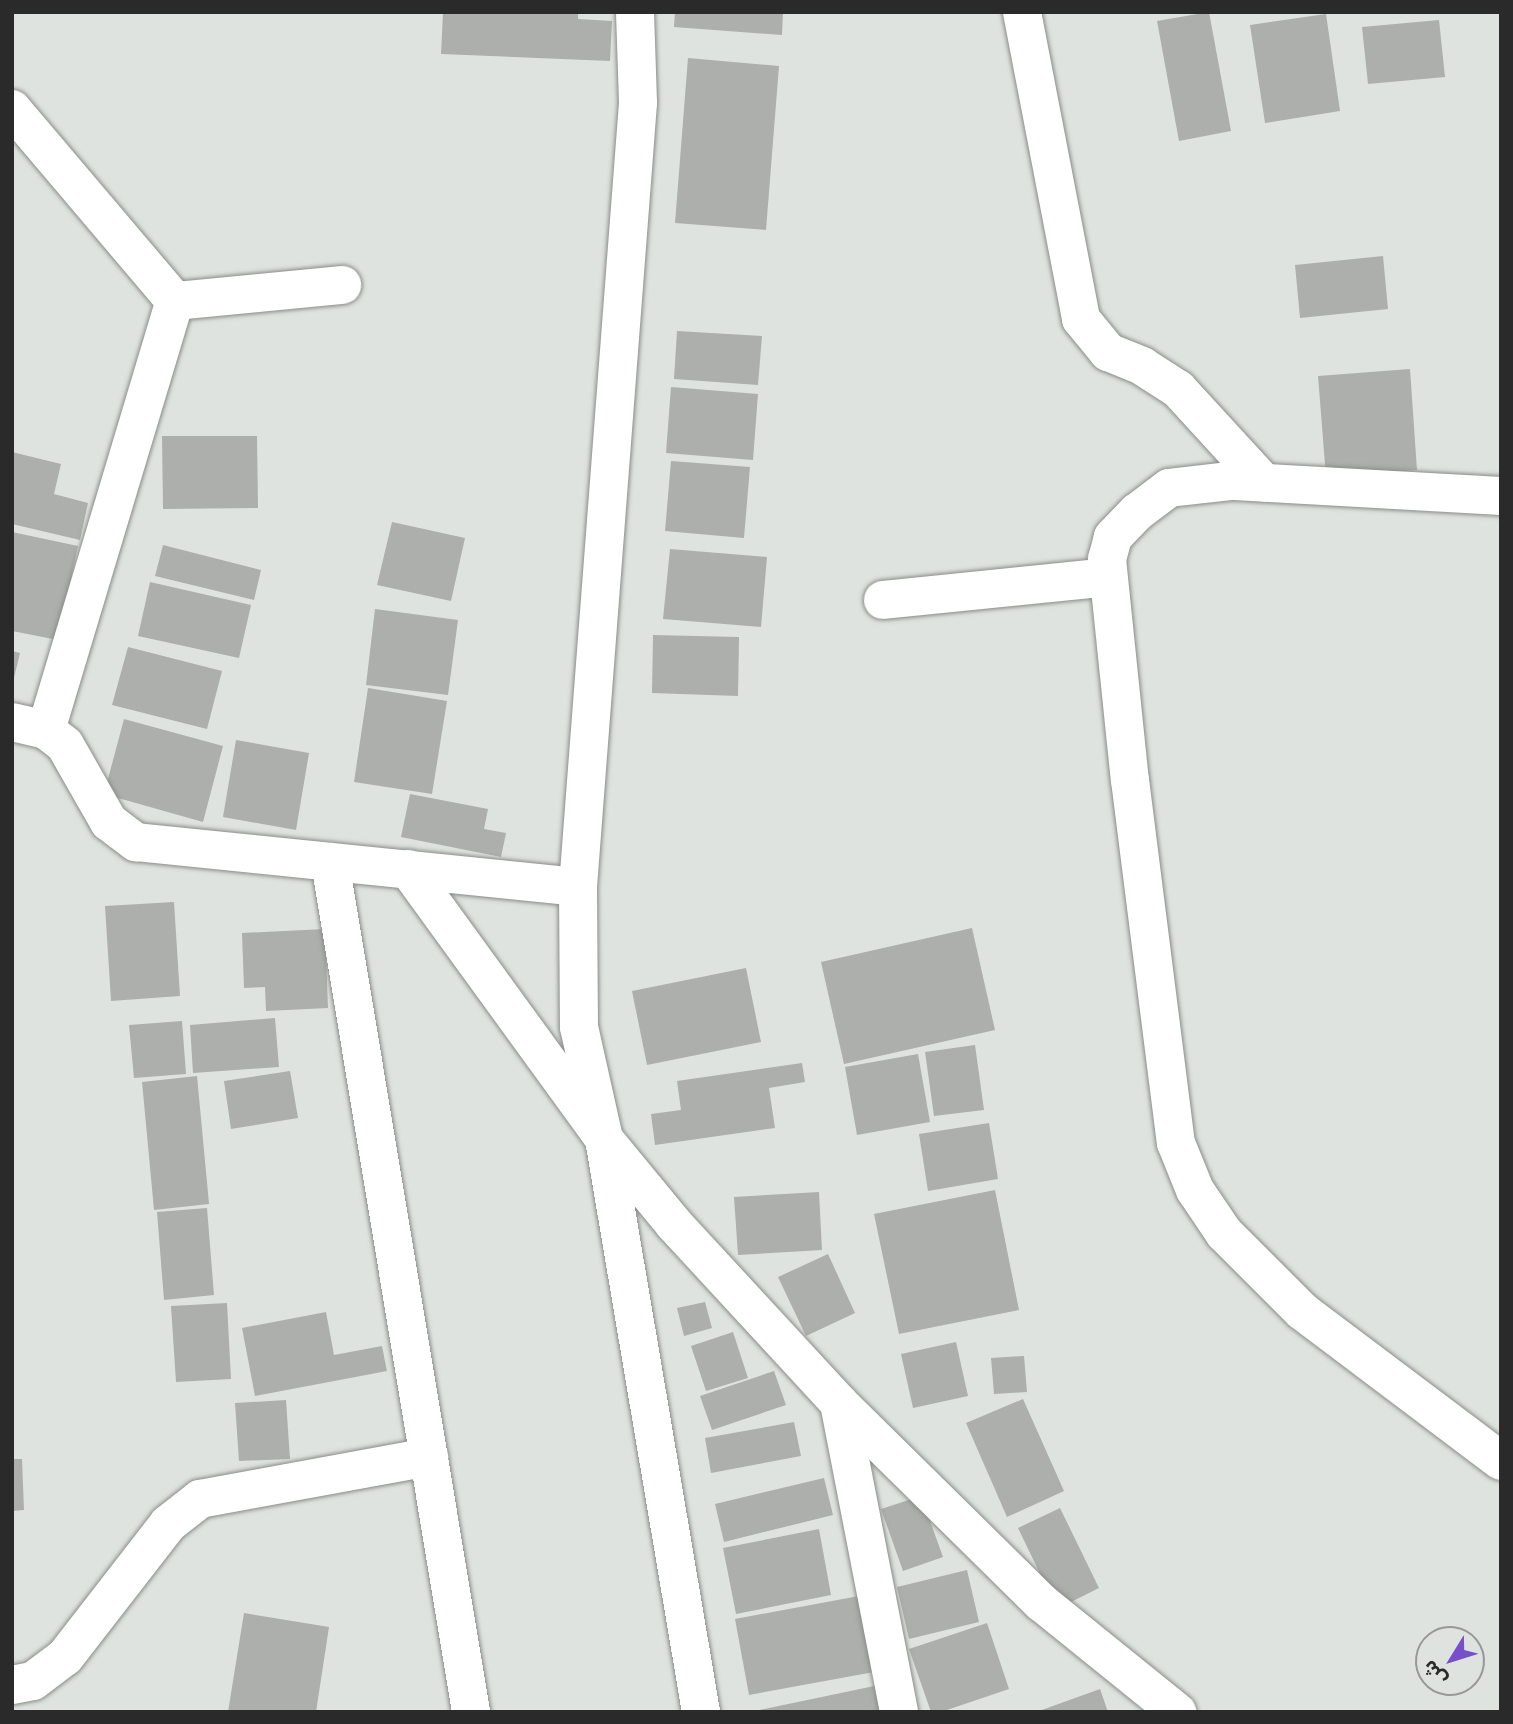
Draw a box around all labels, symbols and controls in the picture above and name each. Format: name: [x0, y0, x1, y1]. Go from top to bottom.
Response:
north arrow: [1415, 1626, 1485, 1696]
text: ش: [1418, 1656, 1452, 1690]

